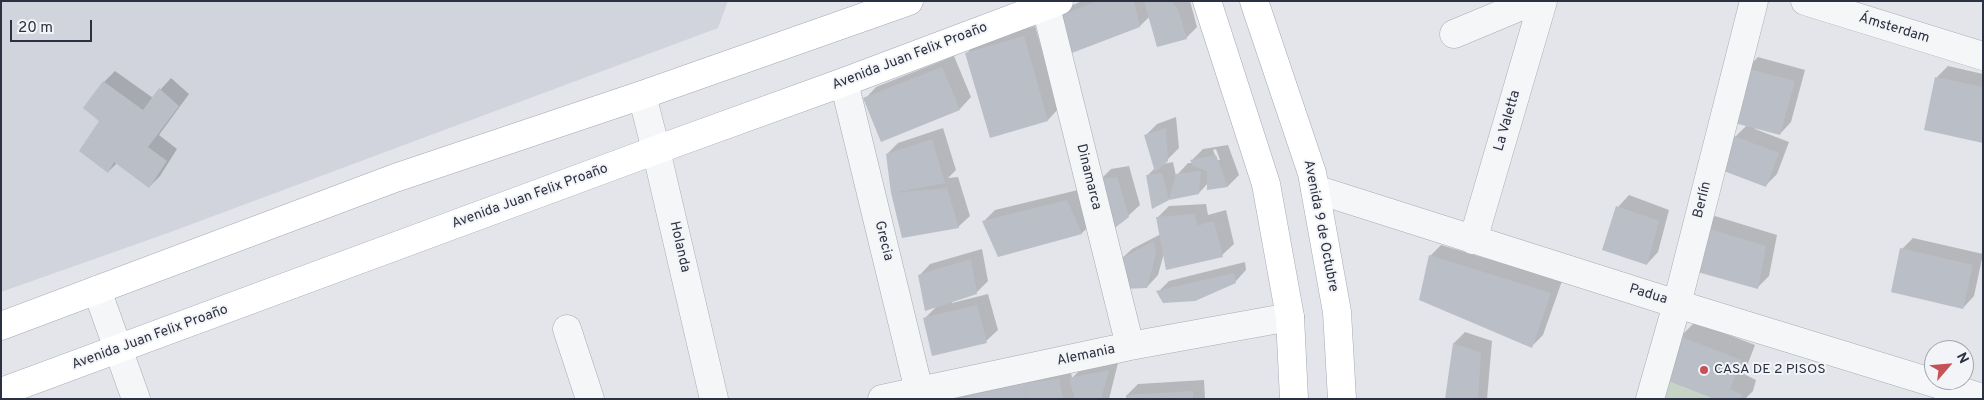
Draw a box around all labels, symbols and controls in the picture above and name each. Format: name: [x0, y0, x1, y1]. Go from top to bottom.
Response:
scale bar: [12, 10, 95, 42]
street label: Ámsterdam: [1857, 10, 1931, 48]
text: 20 m: [18, 19, 53, 38]
street label: Avenida Juan Felix Proaño: [830, 20, 990, 94]
street label: La Valetta: [1491, 89, 1525, 153]
street label: Dinamarca: [1072, 142, 1104, 212]
street label: Avenida 9 de Octubre: [1299, 159, 1341, 293]
street label: Avenida Juan Felix Proaño: [450, 161, 610, 233]
street label: Berlín: [1690, 180, 1716, 220]
street label: Grecia: [870, 219, 896, 263]
street label: Holanda: [665, 220, 693, 274]
street label: Padua: [1627, 281, 1669, 309]
street label: Avenida Juan Felix Proaño: [70, 302, 230, 374]
north arrow: [1924, 340, 1974, 390]
street label: Alemania: [1055, 342, 1117, 370]
text: N: [1952, 350, 1972, 367]
place label: CASA DE 2 PISOS: [1714, 362, 1826, 378]
marker: CASA DE 2 PISOS: [1698, 364, 1710, 376]

